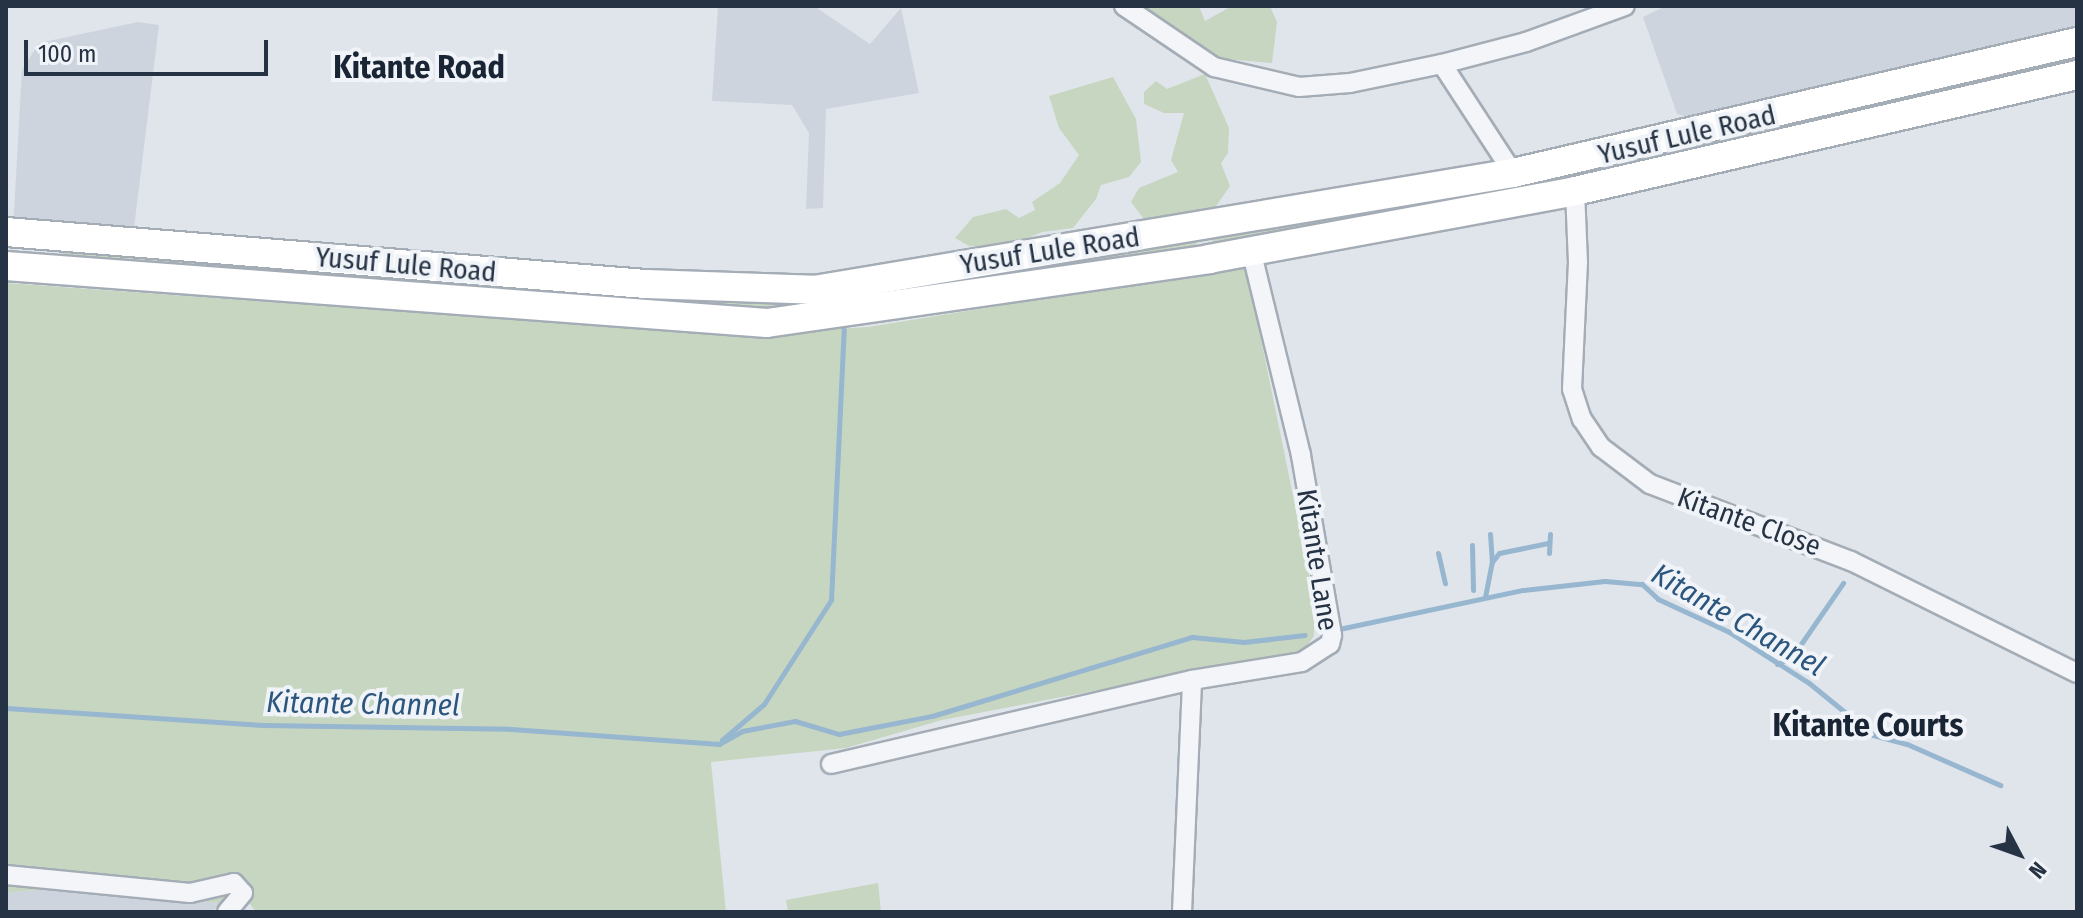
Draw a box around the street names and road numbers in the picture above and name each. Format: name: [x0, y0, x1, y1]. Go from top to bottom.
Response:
street label: Yusuf Lule Road: [1595, 98, 1779, 172]
street label: Yusuf Lule Road: [958, 220, 1142, 282]
street label: Yusuf Lule Road: [314, 240, 498, 290]
street label: Kitante Close: [1673, 481, 1825, 563]
street label: Kitante Lane: [1289, 487, 1345, 633]

